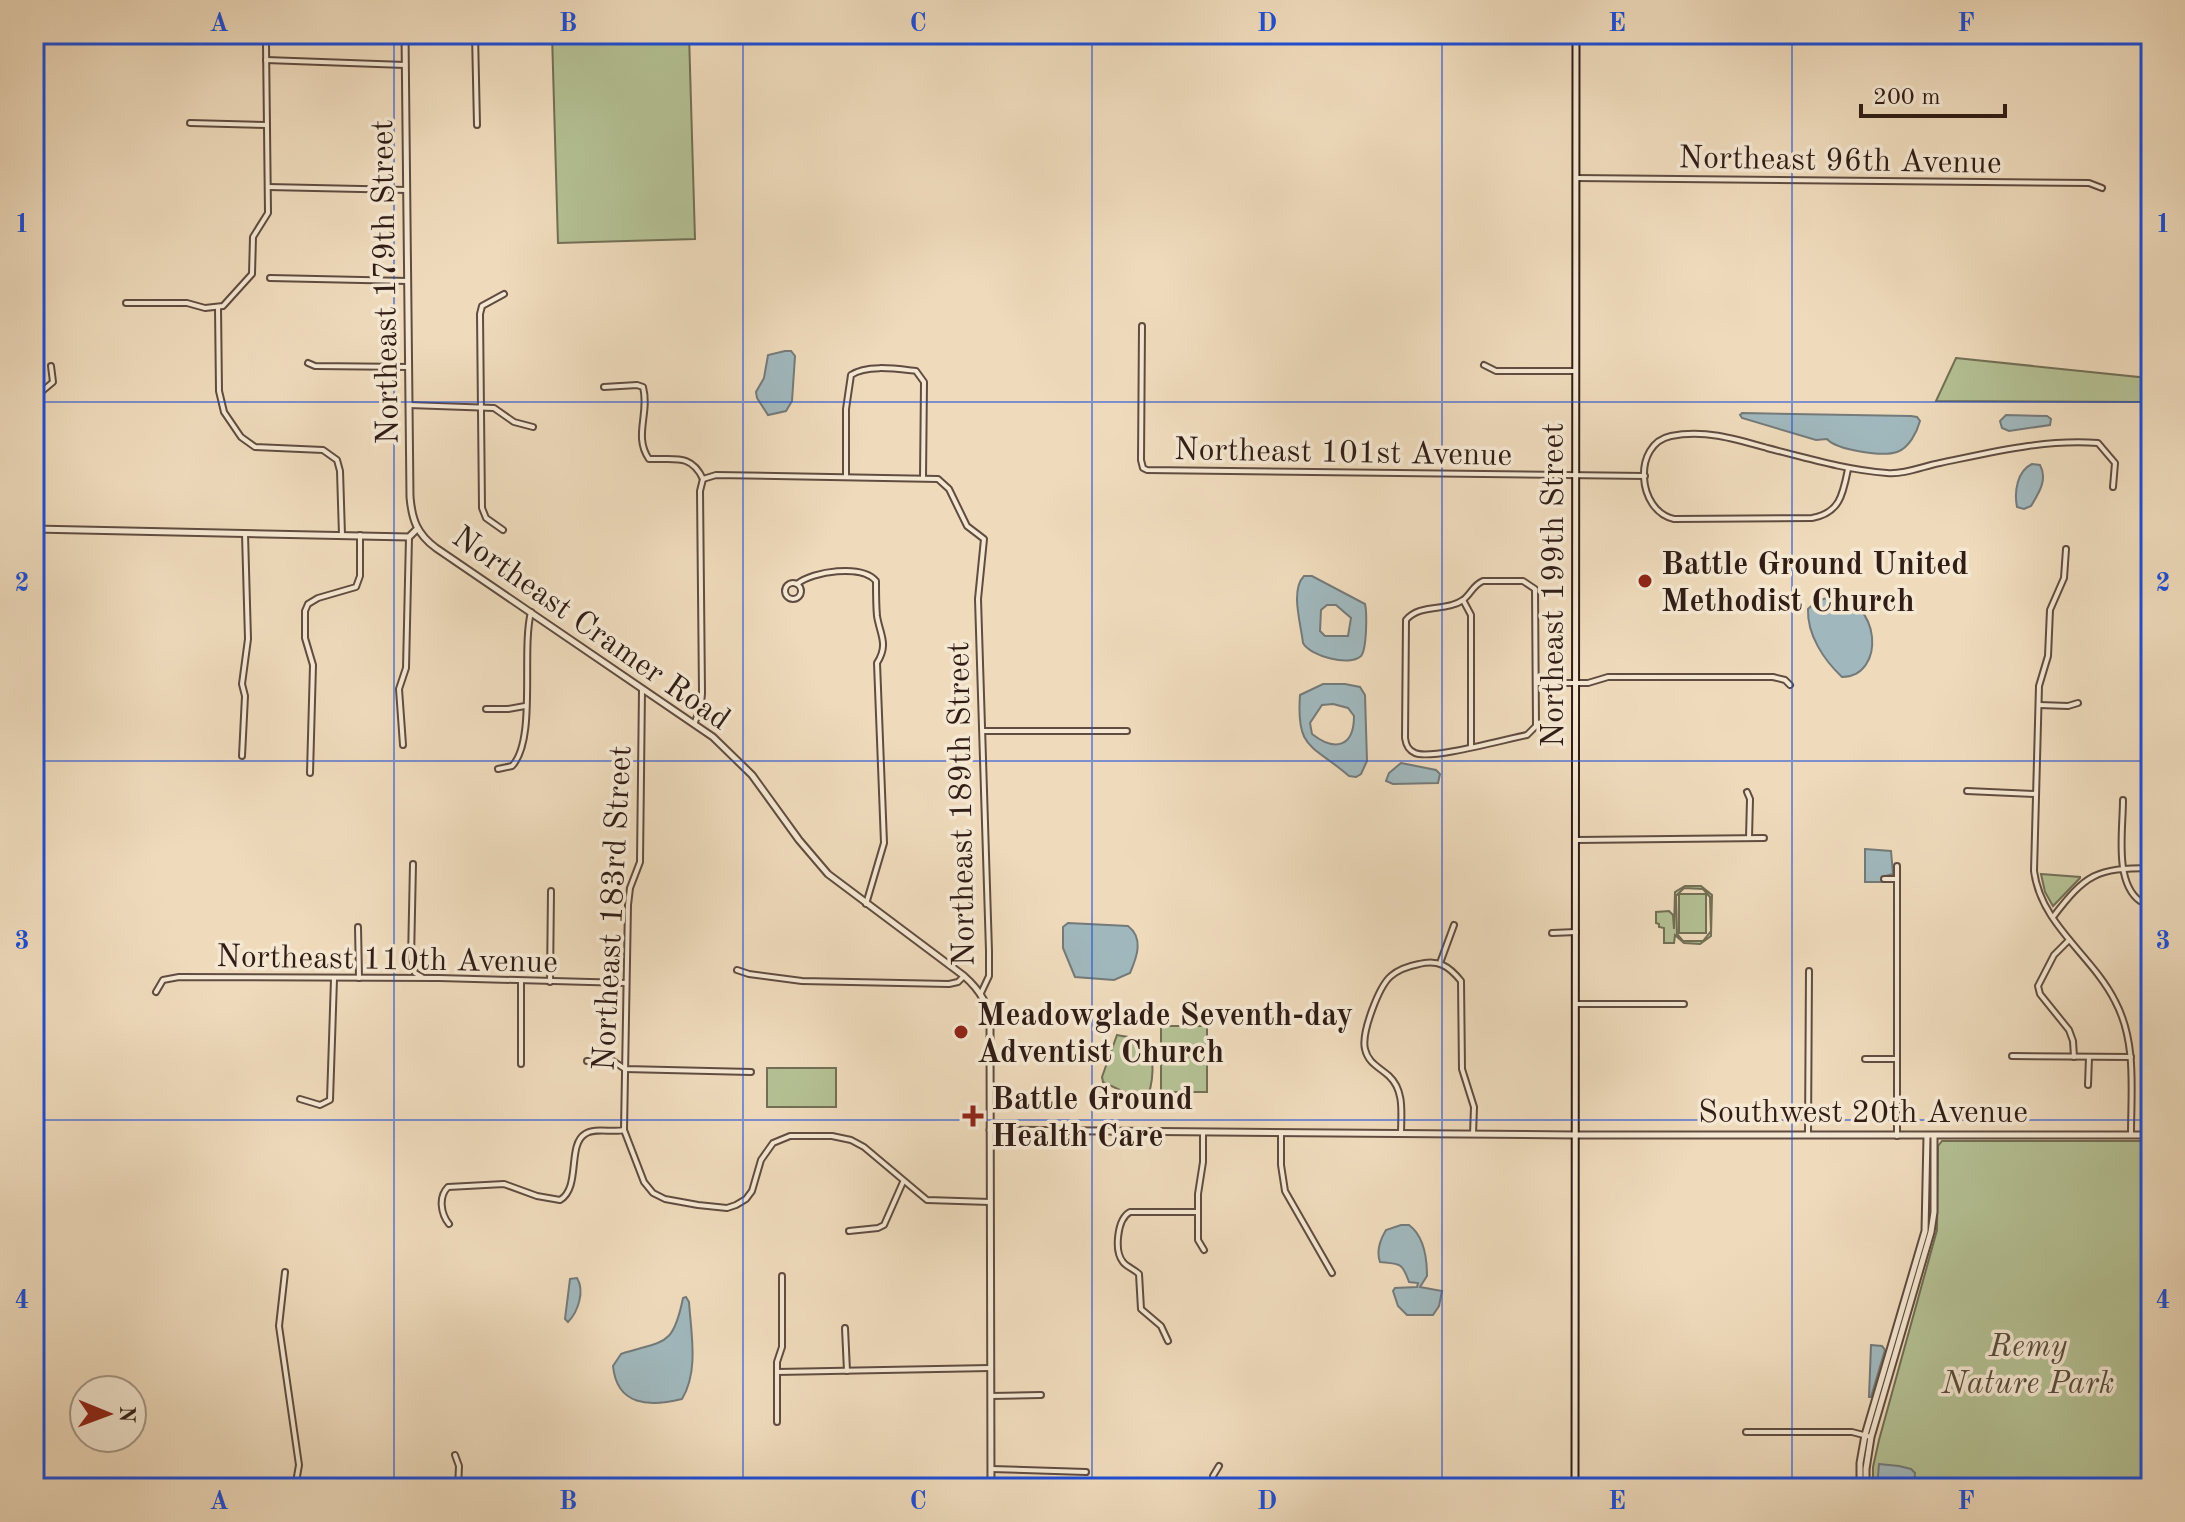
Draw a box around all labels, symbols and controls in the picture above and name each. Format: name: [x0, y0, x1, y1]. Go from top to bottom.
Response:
text: A: [209, 11, 229, 37]
text: B: [559, 11, 577, 37]
text: C: [909, 11, 927, 37]
text: D: [1257, 11, 1277, 37]
text: E: [1608, 11, 1626, 37]
text: F: [1957, 11, 1975, 37]
scale bar: [1861, 68, 2005, 118]
text: 200 m: [1873, 86, 1941, 110]
street label: Northeast 179th Street: [368, 119, 406, 445]
street label: Northeast 96th Avenue: [1678, 143, 2002, 181]
text: 1: [14, 212, 30, 238]
text: 1: [2155, 212, 2171, 238]
street label: Northeast 199th Street: [1539, 423, 1571, 747]
street label: Northeast 101st Avenue: [1174, 435, 1512, 473]
street label: Northeast Cramer Road: [446, 522, 735, 737]
place label: Battle Ground United Methodist Church: [1661, 550, 1968, 619]
text: 2: [14, 571, 30, 597]
text: 2: [2155, 571, 2171, 597]
marker: Battle Ground United Methodist Church: [1636, 572, 1654, 590]
street label: Northeast 189th Street: [944, 641, 982, 967]
street label: Northeast 183rd Street: [589, 744, 639, 1072]
text: 3: [14, 929, 30, 955]
text: 3: [2155, 929, 2171, 955]
street label: Northeast 110th Avenue: [216, 942, 558, 980]
place label: Meadowglade Seventh-day Adventist Church: [977, 1001, 1353, 1070]
marker: Meadowglade Seventh-day Adventist Church: [952, 1023, 970, 1041]
place label: Battle Ground Health Care: [991, 1085, 1193, 1154]
street label: Southwest 20th Avenue: [1698, 1098, 2028, 1130]
marker: Battle Ground Health Care: [962, 1105, 984, 1127]
text: 4: [14, 1288, 30, 1314]
text: 4: [2155, 1288, 2171, 1314]
park label: Remy Nature Park: [1941, 1332, 2114, 1401]
north arrow: [68, 1374, 148, 1454]
text: N: [115, 1406, 137, 1423]
text: A: [209, 1489, 229, 1515]
text: B: [559, 1489, 577, 1515]
text: C: [909, 1489, 927, 1515]
text: D: [1257, 1489, 1277, 1515]
text: E: [1608, 1489, 1626, 1515]
text: F: [1957, 1489, 1975, 1515]

